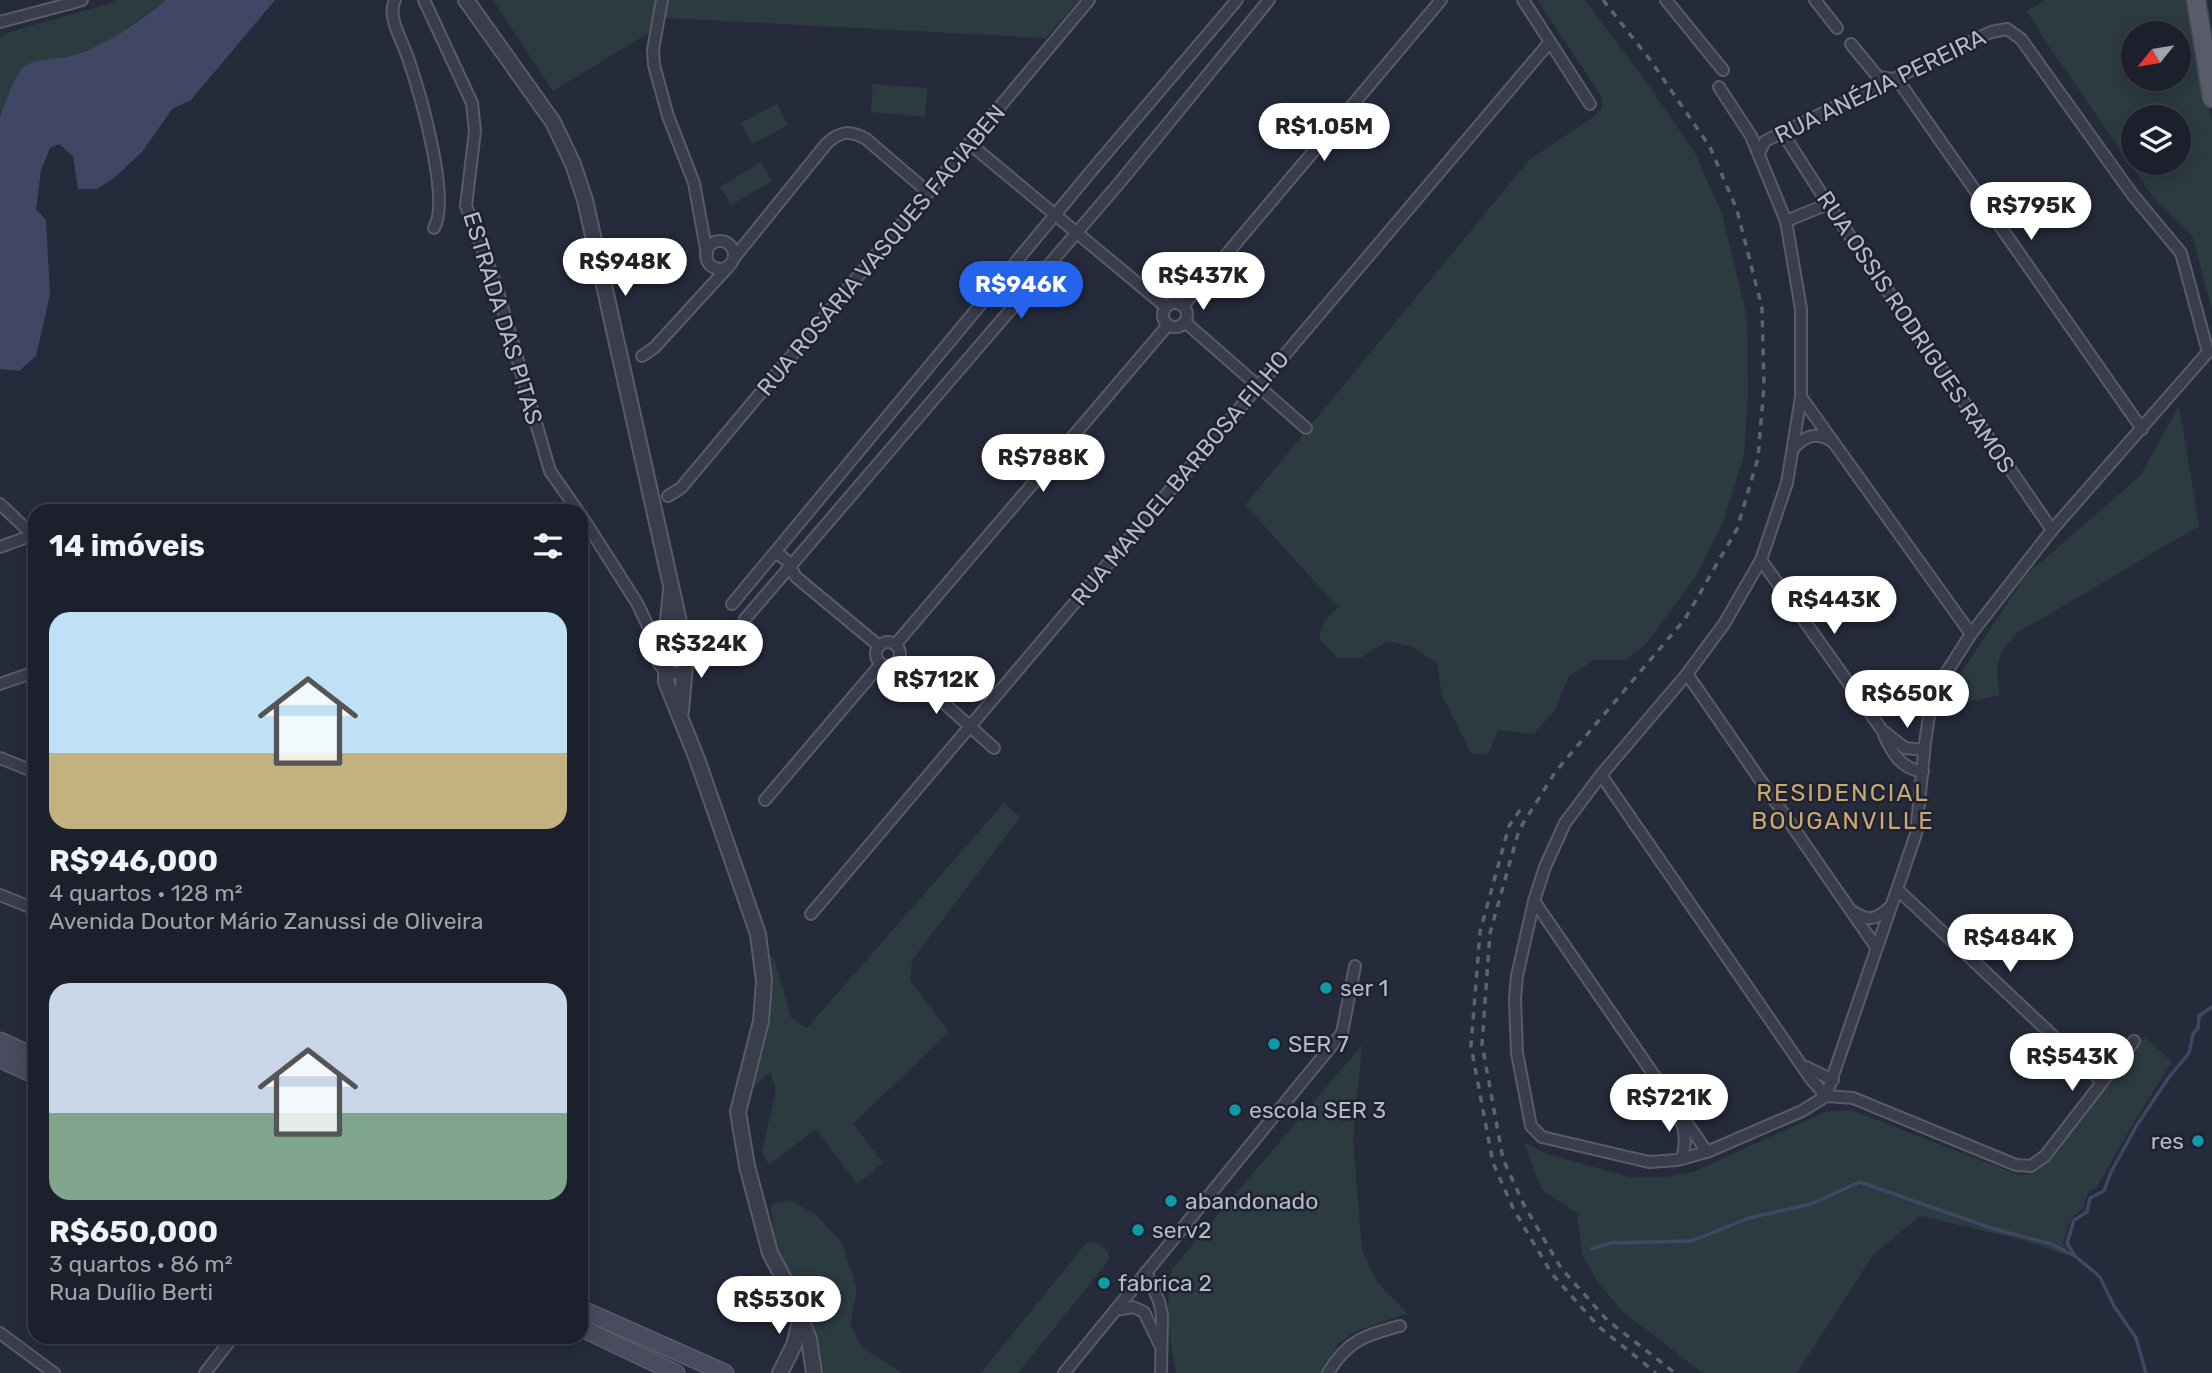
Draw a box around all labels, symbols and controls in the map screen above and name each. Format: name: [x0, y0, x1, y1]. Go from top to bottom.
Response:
north arrow: [2121, 21, 2191, 91]
map controls: [2121, 21, 2191, 175]
street label: RUA ANÉZIA PEREIRA: [1770, 23, 1990, 149]
street label: RUA ROSÁRIA VASQUES FACIABEN: [751, 99, 1011, 401]
pin: R$1.05M: [1259, 104, 1389, 163]
button: layers: [2121, 105, 2191, 175]
text: R$1.05M: [1275, 112, 1373, 140]
pin: R$795K: [1974, 182, 2088, 242]
street label: RUA OSSIS RODRIGUES RAMOS: [1811, 186, 2021, 478]
text: R$795K: [1986, 191, 2076, 219]
street label: ESTRADA DAS PITAS: [457, 208, 549, 428]
pin: R$948K: [568, 238, 682, 298]
text: R$948K: [579, 247, 671, 275]
pin: R$437K: [1146, 252, 1260, 312]
text: R$437K: [1158, 261, 1248, 289]
pin: R$946K: [964, 262, 1078, 321]
text: R$946K: [975, 270, 1067, 298]
street label: RUA MANOEL BARBOSA FILHO: [1065, 345, 1295, 611]
pin: R$788K: [986, 434, 1100, 494]
text: R$788K: [998, 443, 1088, 471]
icon: filters: [529, 527, 567, 565]
text: 14 imóveis: [49, 528, 205, 564]
pin: R$443K: [1777, 576, 1891, 636]
text: R$443K: [1787, 585, 1881, 613]
pin: R$324K: [644, 620, 758, 680]
text: R$324K: [655, 629, 747, 657]
pin: R$712K: [879, 656, 993, 716]
icon: home: [245, 658, 371, 784]
text: R$712K: [893, 665, 979, 693]
pin: R$650K: [1850, 670, 1964, 730]
text: R$650K: [1861, 679, 1953, 707]
district label: RESIDENCIAL BOUGANVILLE: [1751, 779, 1935, 835]
text: R$946,000: [49, 843, 218, 879]
text: 4 quartos · 128 m²: [49, 879, 243, 907]
text: Avenida Doutor Mário Zanussi de Oliveira: [49, 907, 483, 935]
pin: R$484K: [1953, 914, 2067, 974]
text: R$484K: [1963, 923, 2057, 951]
place label: ser 1: [1340, 974, 1388, 1002]
marker: ser 1: [1318, 980, 1334, 996]
icon: home: [245, 1029, 371, 1155]
place label: SER 7: [1288, 1030, 1349, 1058]
pin: R$543K: [2015, 1034, 2129, 1093]
marker: SER 7: [1266, 1036, 1282, 1052]
text: R$543K: [2026, 1042, 2118, 1070]
pin: R$721K: [1612, 1074, 1726, 1134]
text: R$721K: [1626, 1083, 1712, 1111]
place label: escola SER 3: [1249, 1096, 1386, 1124]
marker: escola SER 3: [1227, 1102, 1243, 1118]
place label: res: [2151, 1127, 2184, 1155]
marker: res: [2190, 1133, 2206, 1149]
place label: abandonado: [1185, 1187, 1318, 1215]
marker: abandonado: [1163, 1193, 1179, 1209]
text: R$650,000: [49, 1214, 218, 1250]
place label: serv2: [1152, 1216, 1212, 1244]
marker: serv2: [1130, 1222, 1146, 1238]
text: 3 quartos · 86 m²: [49, 1250, 233, 1278]
place label: fabrica 2: [1118, 1269, 1212, 1297]
marker: fabrica 2: [1096, 1275, 1112, 1291]
pin: R$530K: [722, 1276, 836, 1336]
text: Rua Duílio Berti: [49, 1278, 213, 1306]
text: R$530K: [733, 1285, 825, 1313]

